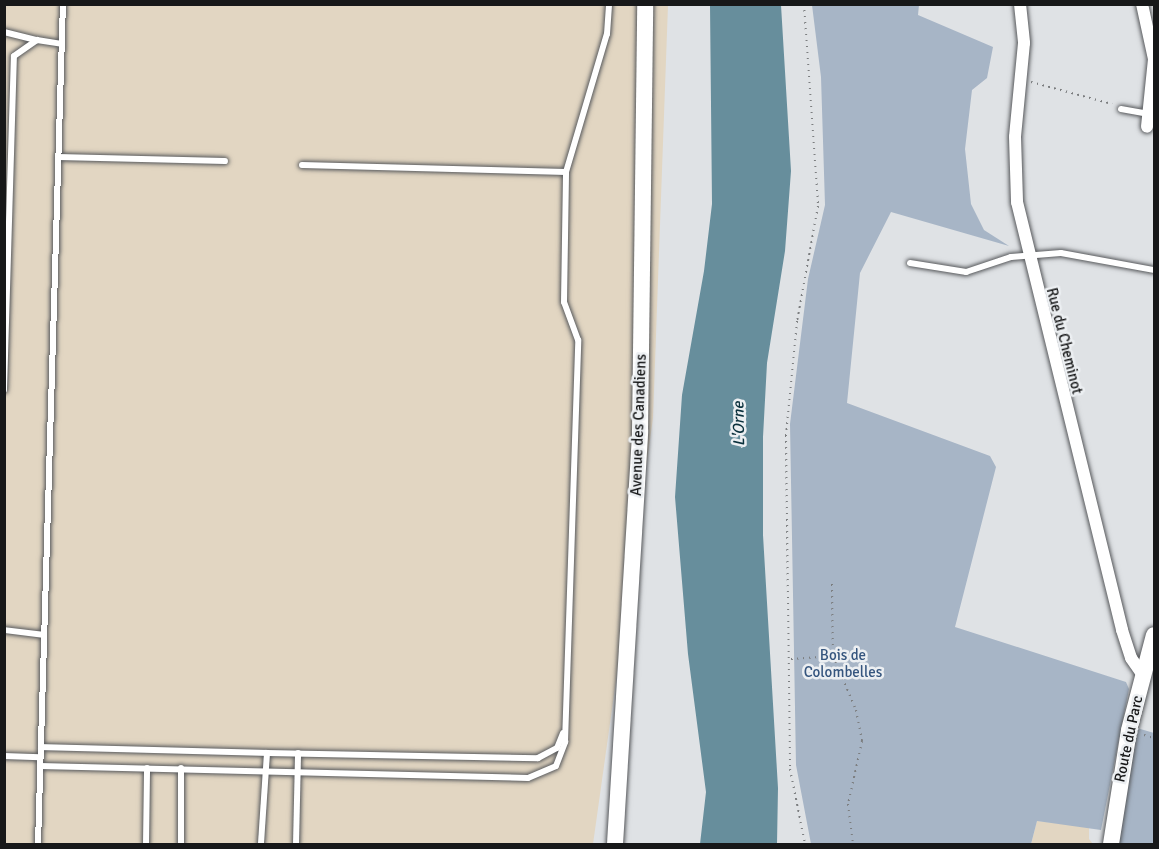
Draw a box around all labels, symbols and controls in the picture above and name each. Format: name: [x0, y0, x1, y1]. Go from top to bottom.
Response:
street label: Rue du Cheminot: [1042, 286, 1086, 396]
street label: Avenue des Canadiens: [628, 354, 650, 496]
water label: L'Orne: [729, 402, 749, 446]
park label: Bois de Colombelles: [804, 646, 882, 681]
street label: Route du Parc: [1111, 694, 1147, 784]

